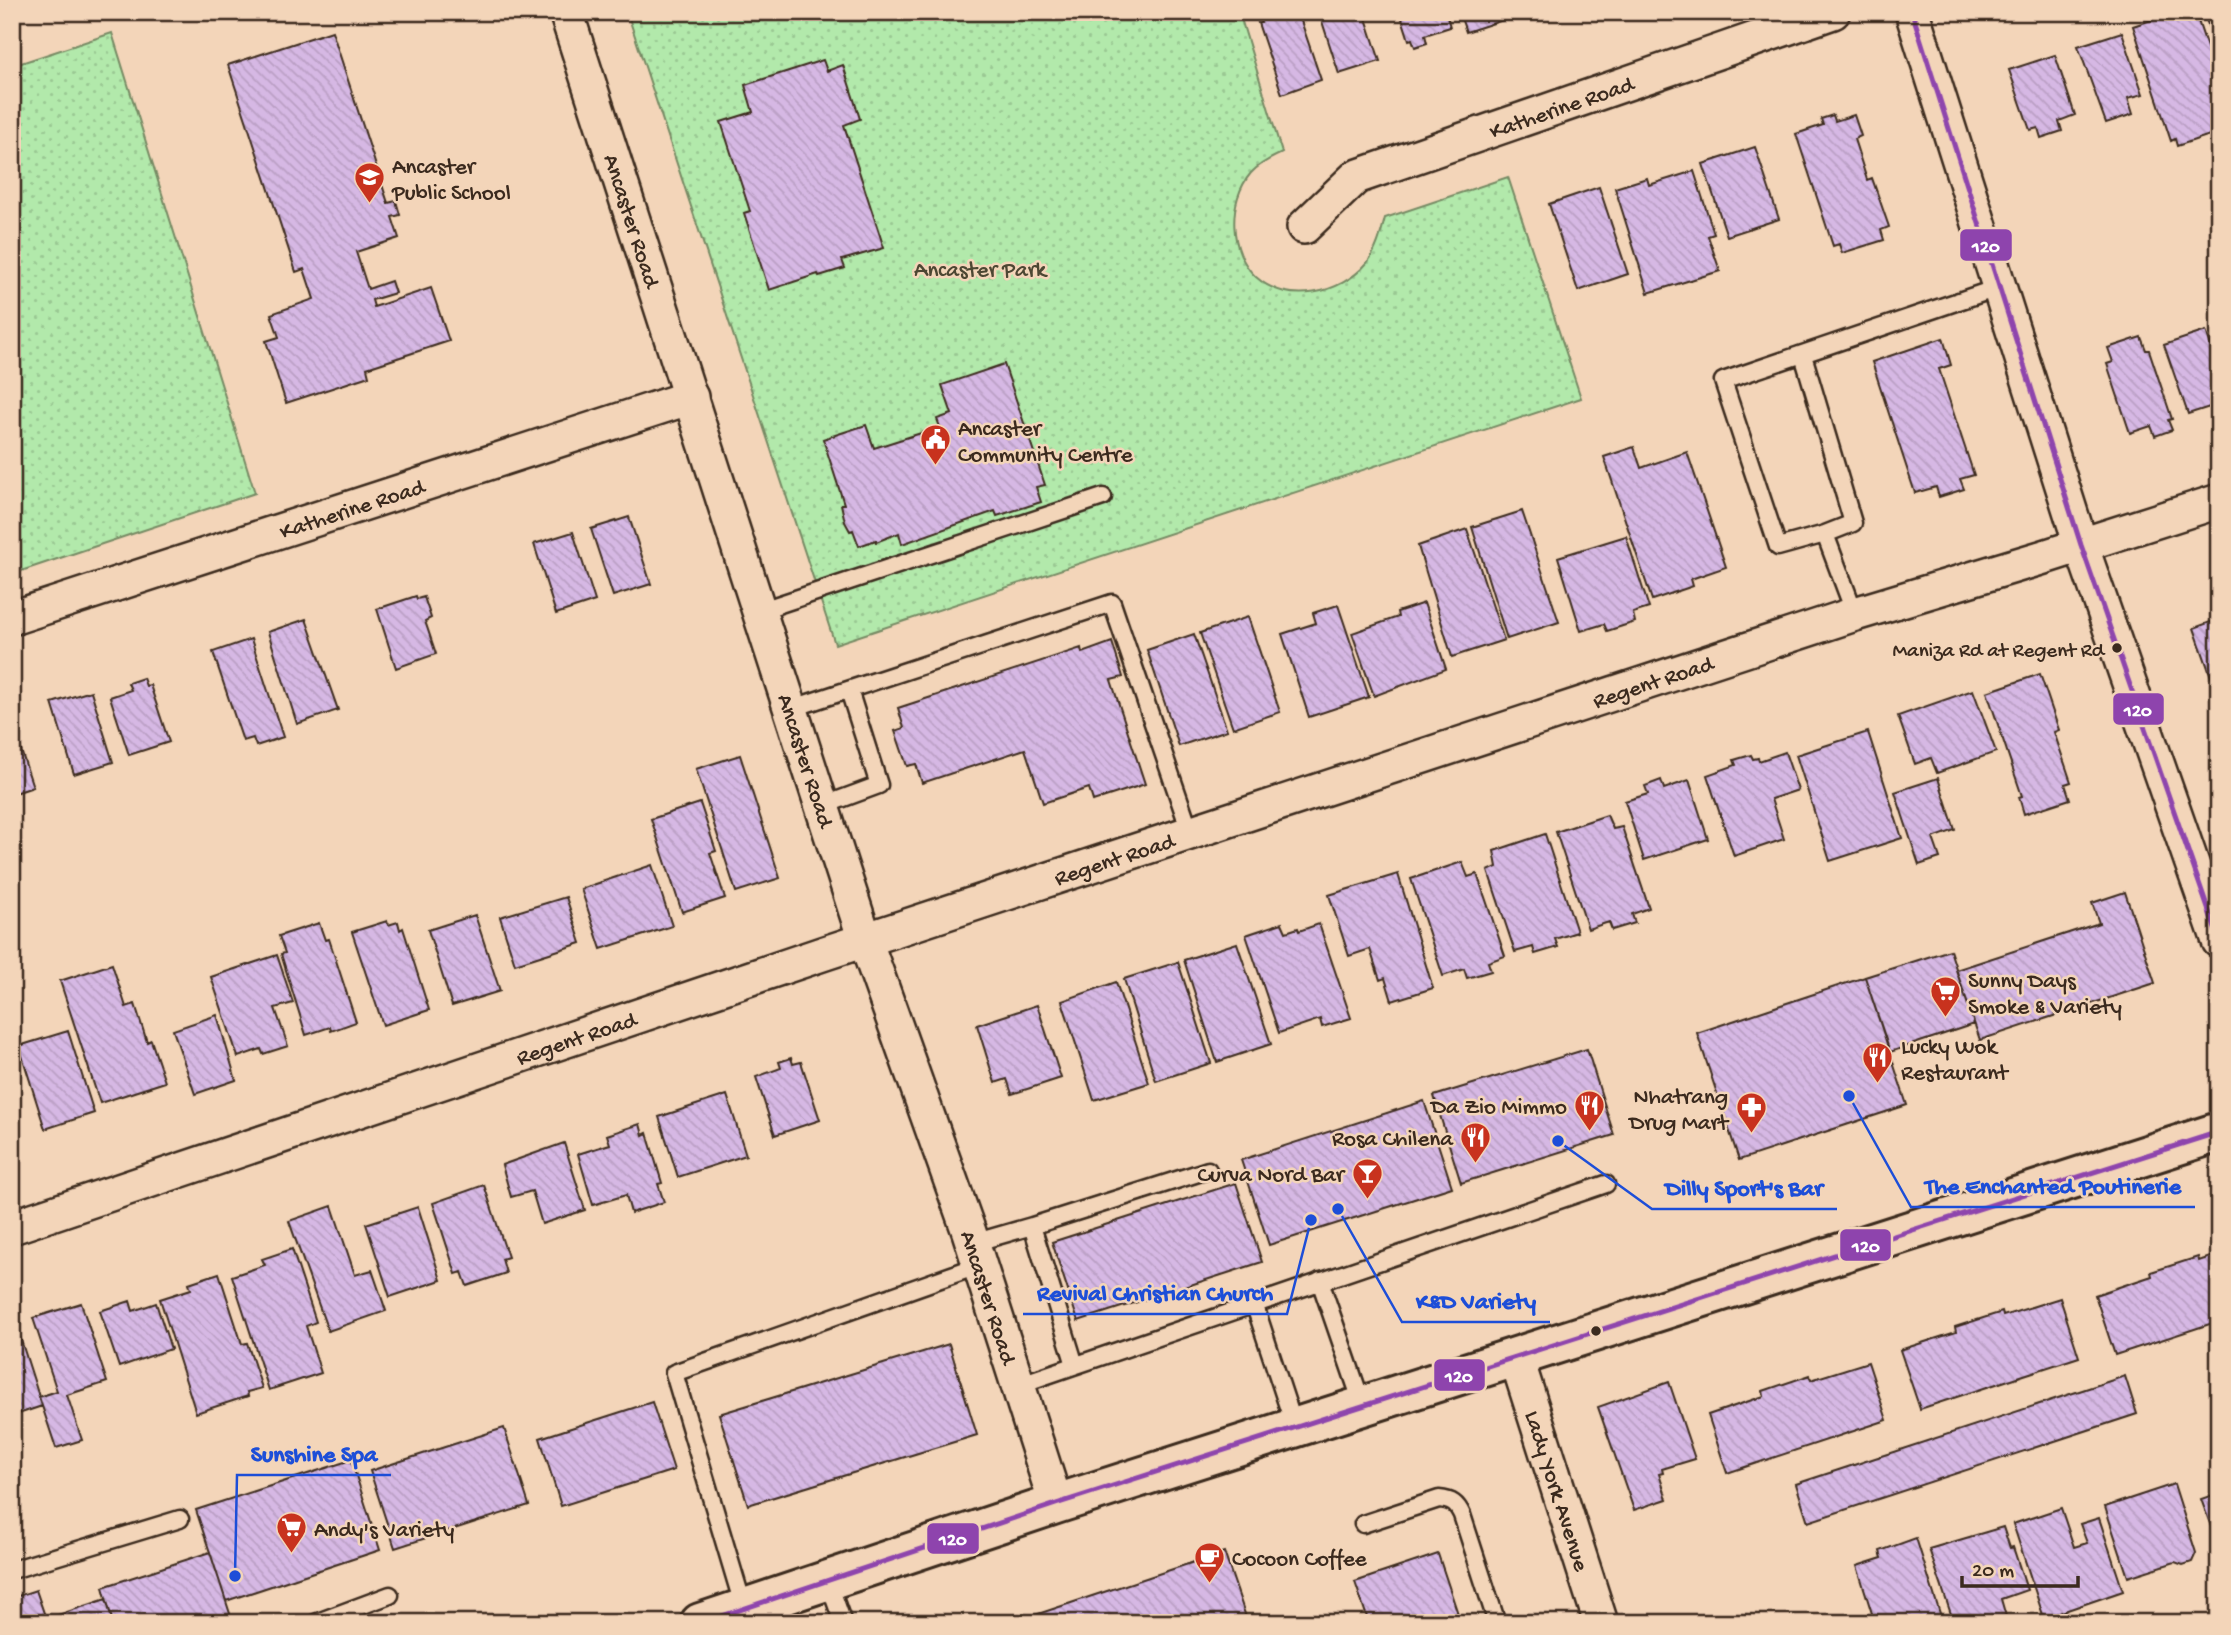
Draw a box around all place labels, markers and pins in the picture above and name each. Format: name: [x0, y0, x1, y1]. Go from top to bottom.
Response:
place label: Ancaster Public School: [391, 155, 511, 208]
school or university icon: Ancaster Public School: [352, 161, 386, 205]
place label: Ancaster Community Centre: [958, 417, 1134, 470]
public building icon: Ancaster Community Centre: [918, 423, 952, 467]
place label: Maniza Rd at Regent Rd: [1892, 640, 2106, 665]
marker: Maniza Rd at Regent Rd: [2110, 641, 2124, 655]
place label: Sunny Days Smoke & Variety: [1968, 969, 2122, 1022]
supermarket icon: Sunny Days Smoke & Variety: [1928, 975, 1962, 1019]
place label: Lucky Wok Restaurant: [1901, 1035, 2009, 1088]
restaurant icon: Lucky Wok Restaurant: [1861, 1041, 1895, 1085]
place label: Nhatrang Drug Mart: [1627, 1085, 1730, 1138]
restaurant icon: Da Zio Mimmo: [1573, 1088, 1607, 1132]
pharmacy icon: Nhatrang Drug Mart: [1734, 1091, 1768, 1135]
place label: Da Zio Mimmo: [1429, 1095, 1567, 1122]
restaurant icon: Rosa Chilena: [1459, 1120, 1493, 1164]
place label: Rosa Chilena: [1332, 1127, 1454, 1154]
bar icon: Curva Nord Bar: [1350, 1156, 1384, 1200]
callout: The Enchanted Poutinerie: [1911, 1162, 2195, 1207]
place label: Curva Nord Bar: [1198, 1163, 1346, 1190]
callout: Dilly Sport's Bar: [1652, 1164, 1837, 1209]
callout: Revival Christian Church: [1023, 1269, 1287, 1314]
callout: K&D Variety: [1402, 1277, 1550, 1322]
unlabelled marker: [1589, 1324, 1603, 1338]
callout: Sunshine Spa: [237, 1430, 391, 1475]
supermarket icon: Andy's Variety: [274, 1511, 308, 1555]
place label: Andy's Variety: [314, 1518, 454, 1545]
cafe icon: Cocoon Coffee: [1192, 1540, 1226, 1584]
place label: Cocoon Coffee: [1232, 1547, 1368, 1574]

